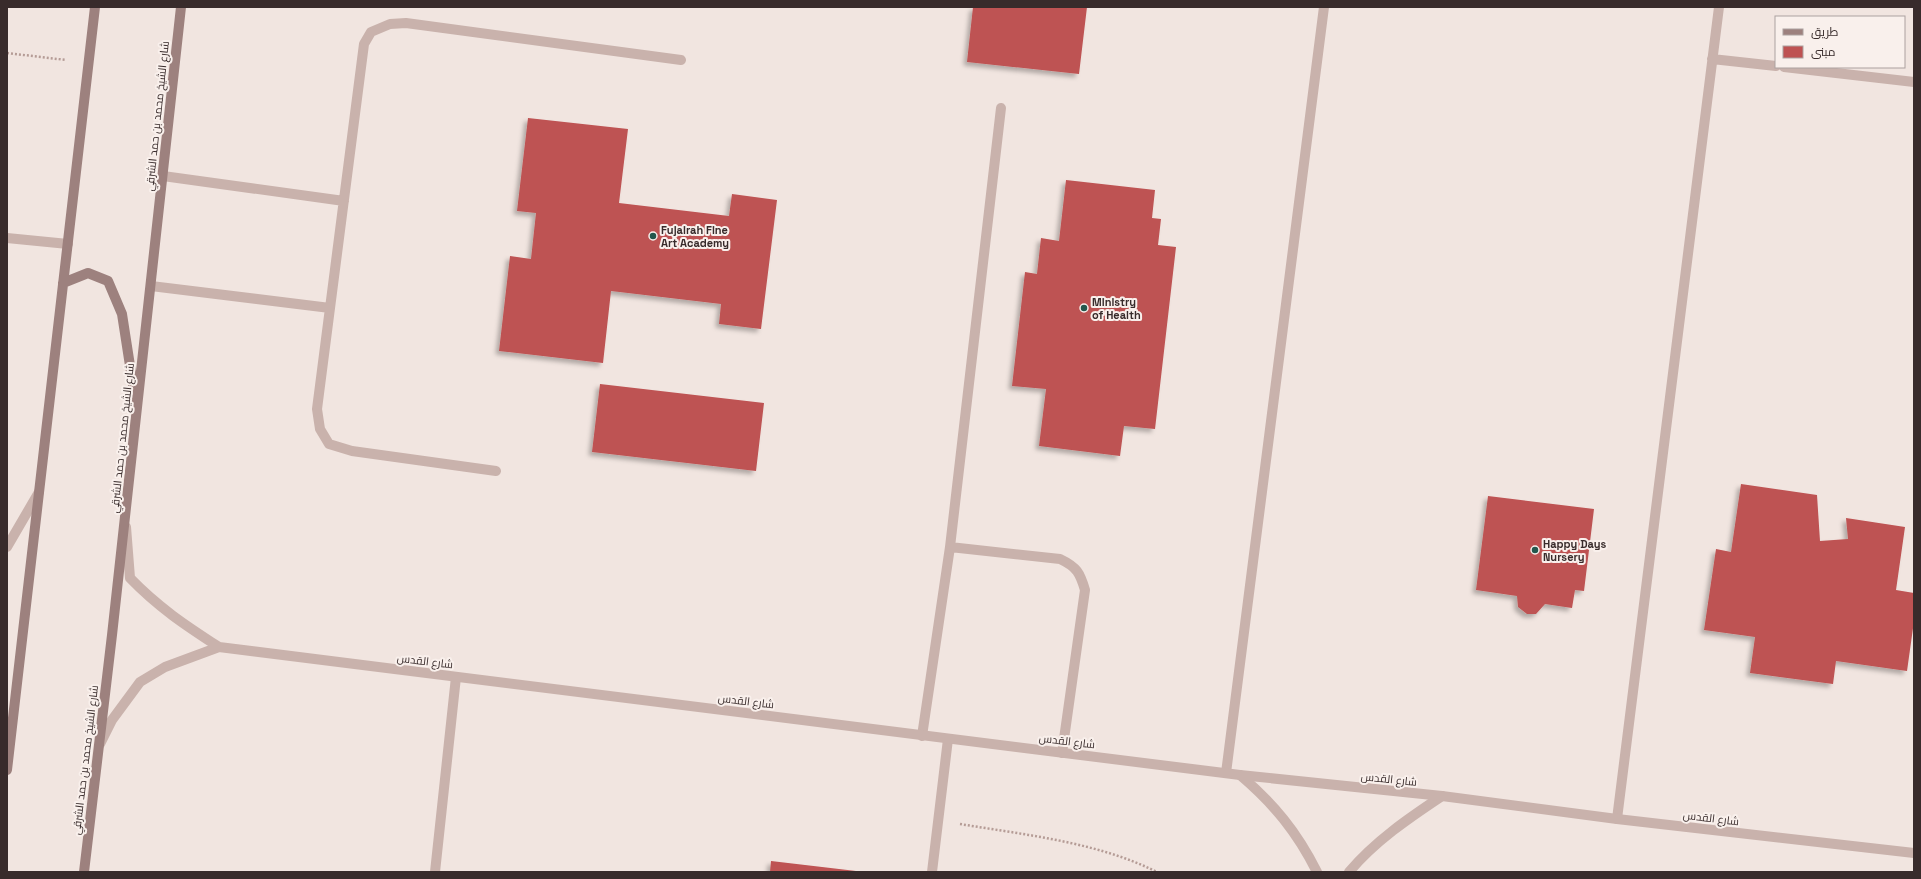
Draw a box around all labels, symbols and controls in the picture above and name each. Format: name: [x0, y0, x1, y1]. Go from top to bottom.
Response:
legend: [1775, 16, 1905, 68]
text: طريق: [1811, 24, 1839, 40]
street label: شارع الشيخ محمد بن حمد الشرقي: [142, 40, 174, 192]
text: مبنى: [1811, 44, 1836, 60]
place label: Fujairah Fine Art Academy: [661, 223, 729, 250]
marker: Fujairah Fine Art Academy: [648, 231, 658, 241]
place label: Ministry of Health: [1092, 295, 1141, 322]
marker: Ministry of Health: [1079, 303, 1089, 313]
street label: شارع الشيخ محمد بن حمد الشرقي: [107, 362, 139, 514]
place label: Happy Days Nursery: [1543, 537, 1606, 564]
marker: Happy Days Nursery: [1530, 545, 1540, 555]
street label: شارع القدس: [396, 651, 454, 672]
street label: شارع الشيخ محمد بن حمد الشرقي: [69, 684, 103, 836]
street label: شارع القدس: [717, 691, 775, 712]
street label: شارع القدس: [1038, 731, 1096, 752]
street label: شارع القدس: [1360, 769, 1418, 790]
street label: شارع القدس: [1682, 808, 1740, 829]

